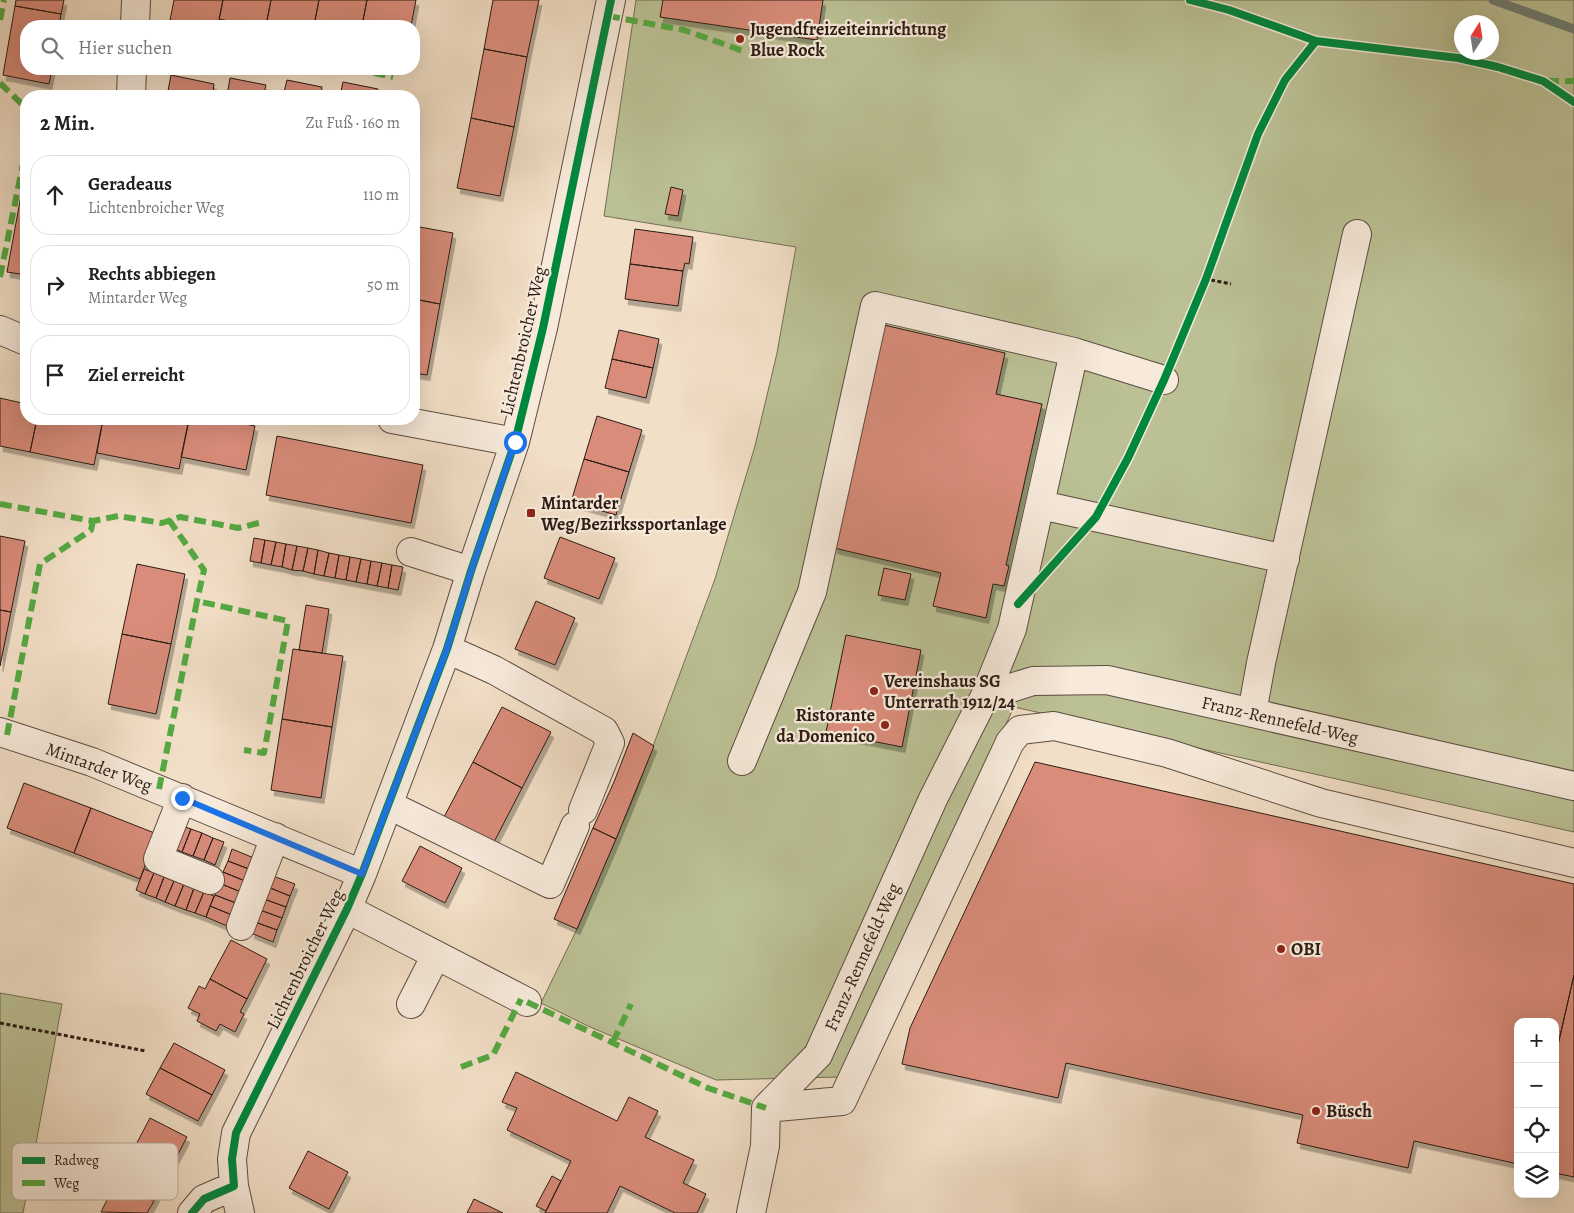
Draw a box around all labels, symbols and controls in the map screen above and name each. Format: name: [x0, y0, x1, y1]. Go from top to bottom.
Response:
north arrow: [1454, 15, 1499, 60]
place label: Jugendfreizeiteinrichtung Blue Rock: [750, 17, 947, 62]
search box: [20, 20, 420, 75]
marker: Jugendfreizeiteinrichtung Blue Rock: [734, 33, 746, 45]
icon: search: [38, 34, 66, 62]
text: Hier suchen: [78, 35, 172, 61]
text: 2 Min.: [40, 109, 95, 137]
text: Zu Fuß · 160 m: [306, 112, 400, 134]
text: Geradeaus: [88, 171, 172, 197]
icon: ahead: [41, 181, 69, 209]
text: 110 m: [363, 184, 399, 206]
text: Lichtenbroicher Weg: [88, 197, 224, 219]
text: Rechts abbiegen: [88, 261, 216, 287]
street label: Lichtenbroicher Weg: [494, 264, 552, 418]
icon: right: [41, 271, 69, 299]
text: 50 m: [367, 274, 399, 296]
text: Mintarder Weg: [88, 287, 187, 309]
icon: arrive: [41, 361, 69, 389]
text: Ziel erreicht: [88, 362, 185, 388]
route start: [504, 431, 527, 454]
place label: Mintarder Weg/Bezirkssportanlage: [540, 491, 727, 536]
marker: Mintarder Weg/Bezirkssportanlage: [525, 507, 537, 519]
place label: Vereinshaus SG Unterrath 1912/24: [883, 669, 1016, 714]
marker: Vereinshaus SG Unterrath 1912/24: [868, 685, 880, 697]
street label: Franz-Rennefeld-Weg: [1199, 690, 1361, 750]
place label: Ristorante da Domenico: [776, 703, 875, 748]
marker: Ristorante da Domenico: [879, 719, 891, 731]
street label: Mintarder Weg: [42, 737, 156, 797]
route end: [171, 787, 194, 810]
street label: Franz-Rennefeld-Weg: [818, 879, 906, 1035]
street label: Lichtenbroicher Weg: [261, 885, 349, 1033]
place label: OBI: [1291, 937, 1321, 961]
marker: OBI: [1275, 943, 1287, 955]
map controls: [1514, 1018, 1559, 1198]
button: +: [1514, 1018, 1559, 1063]
button: −: [1514, 1063, 1559, 1108]
place label: Büsch: [1326, 1099, 1372, 1123]
marker: Büsch: [1310, 1105, 1322, 1117]
button: locate: [1514, 1108, 1559, 1153]
legend: [12, 1143, 178, 1200]
text: Radweg: [54, 1151, 99, 1170]
button: layers: [1514, 1153, 1559, 1198]
text: Weg: [53, 1174, 79, 1193]

